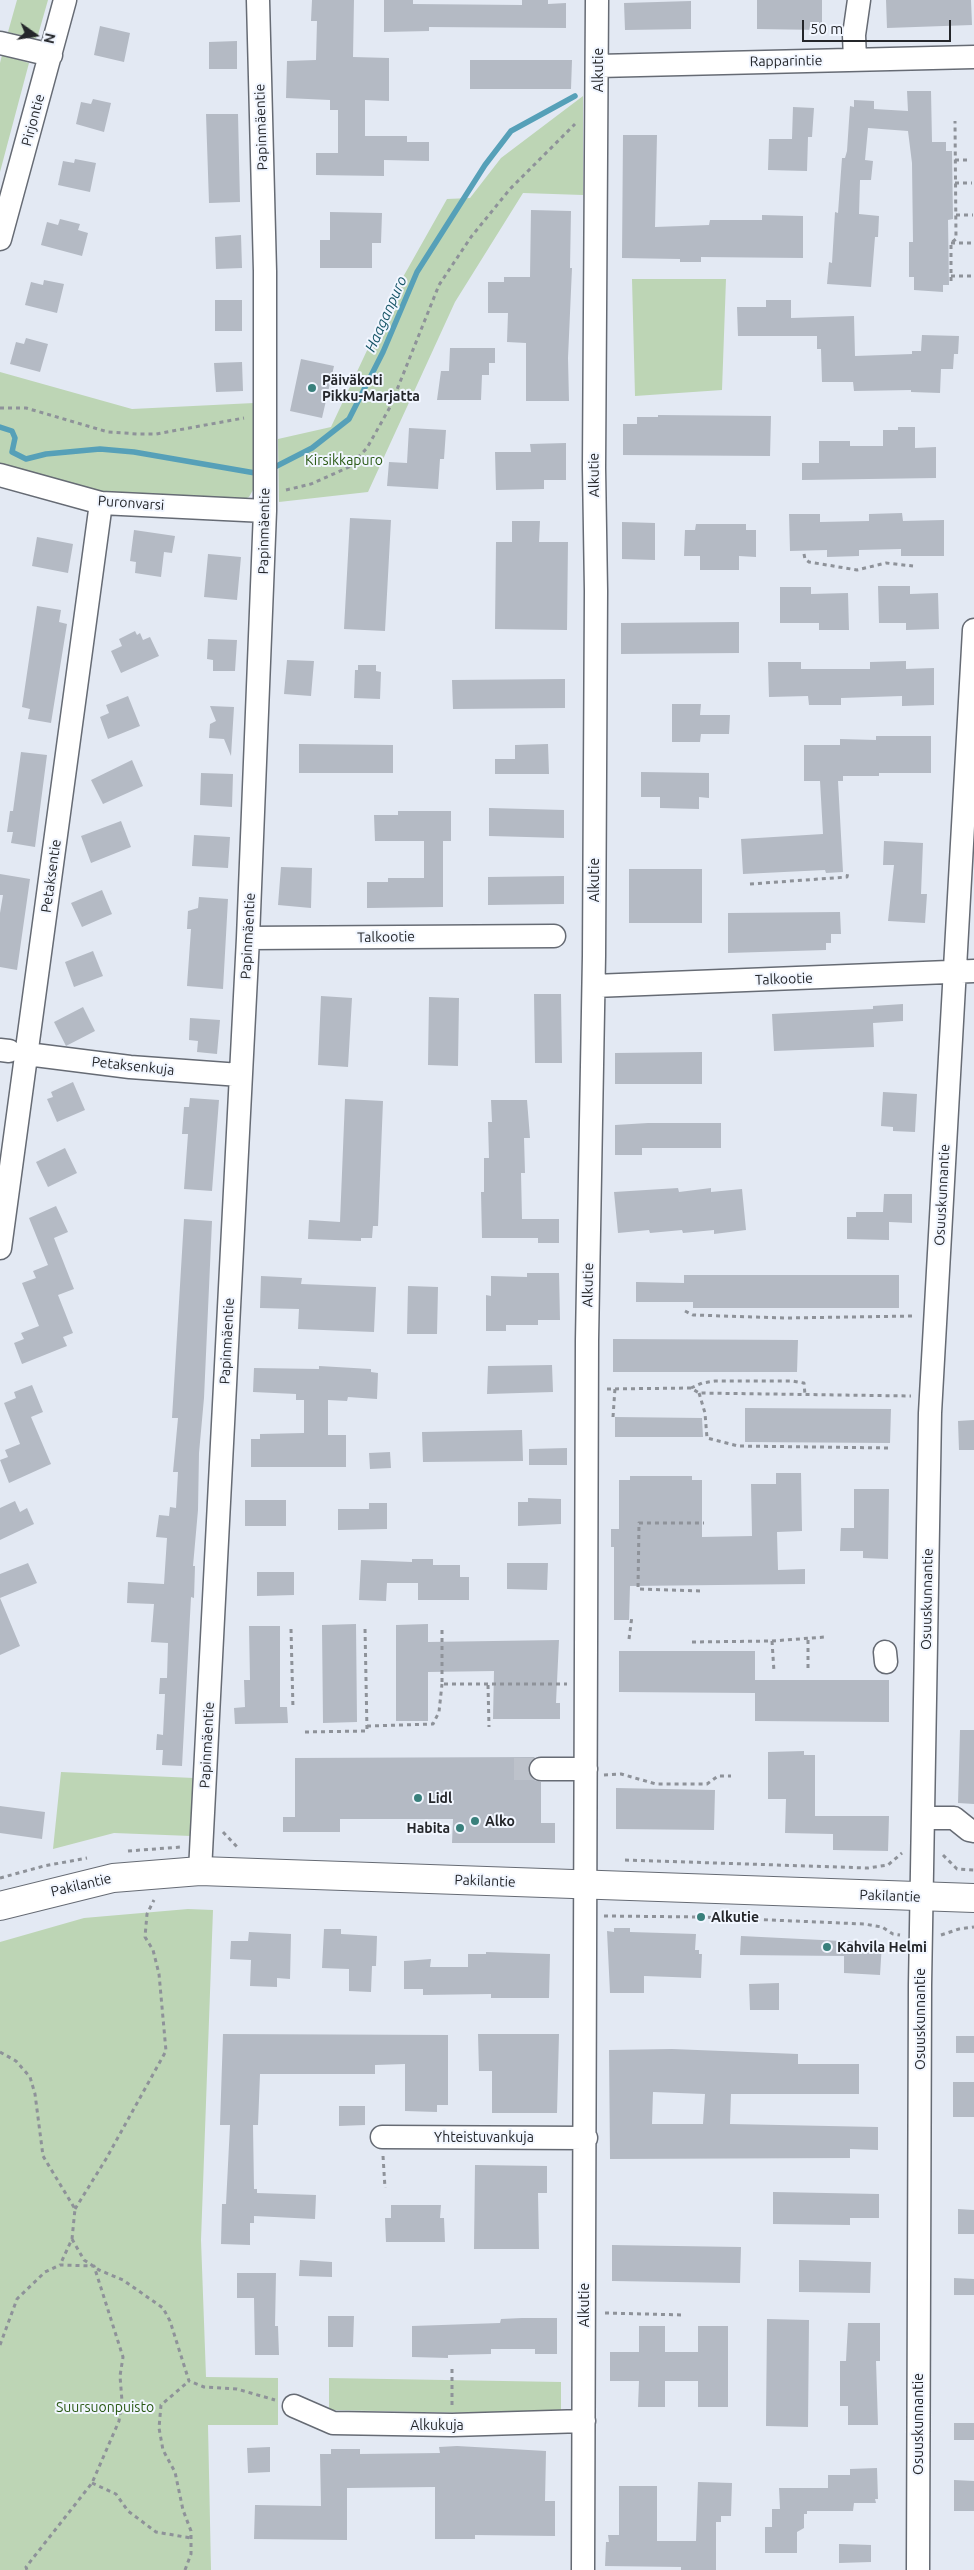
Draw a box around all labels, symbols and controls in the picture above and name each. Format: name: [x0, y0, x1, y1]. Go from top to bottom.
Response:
north arrow: [10, 10, 60, 60]
scale bar: [804, 10, 953, 42]
text: 50 m: [810, 20, 843, 37]
text: N: [41, 31, 59, 45]
street label: Alkutie: [590, 48, 606, 92]
street label: Rapparintie: [749, 52, 823, 70]
street label: Papinmäentie: [251, 83, 271, 171]
street label: Pirjontie: [18, 92, 48, 148]
water label: Haaganpuro: [361, 273, 411, 355]
place label: Päiväkoti Pikku-Marjatta: [322, 372, 420, 404]
marker: Päiväkoti Pikku-Marjatta: [306, 382, 318, 394]
park label: Kirsikkapuro: [305, 452, 383, 468]
street label: Alkutie: [585, 453, 603, 497]
street label: Papinmäentie: [255, 488, 273, 574]
street label: Puronvarsi: [97, 492, 165, 514]
street label: Petaksentie: [38, 838, 64, 914]
street label: Alkutie: [586, 858, 602, 902]
street label: Papinmäentie: [237, 892, 259, 980]
street label: Talkootie: [357, 928, 415, 946]
street label: Talkootie: [755, 970, 813, 988]
street label: Petaksenkuja: [91, 1053, 175, 1079]
street label: Osuuskunnantie: [931, 1144, 953, 1246]
street label: Alkutie: [579, 1263, 597, 1307]
street label: Papinmäentie: [216, 1297, 238, 1385]
street label: Osuuskunnantie: [918, 1548, 936, 1650]
street label: Papinmäentie: [196, 1701, 218, 1789]
place label: Lidl: [428, 1790, 452, 1806]
marker: Lidl: [412, 1792, 424, 1804]
place label: Alko: [485, 1813, 515, 1829]
marker: Alko: [469, 1815, 481, 1827]
place label: Habita: [407, 1820, 450, 1836]
marker: Habita: [454, 1822, 466, 1834]
street label: Pakilantie: [49, 1870, 113, 1900]
street label: Pakilantie: [454, 1872, 516, 1890]
street label: Pakilantie: [859, 1887, 921, 1905]
place label: Alkutie: [711, 1909, 759, 1925]
marker: Alkutie: [695, 1911, 707, 1923]
place label: Kahvila Helmi: [837, 1939, 927, 1955]
marker: Kahvila Helmi: [821, 1941, 833, 1953]
street label: Osuuskunnantie: [912, 1968, 928, 2070]
street label: Yhteistuvankuja: [434, 2129, 534, 2145]
street label: Alkutie: [576, 2283, 592, 2327]
street label: Osuuskunnantie: [910, 2373, 926, 2475]
park label: Suursuonpuisto: [56, 2399, 154, 2415]
street label: Alkukuja: [410, 2417, 464, 2433]

